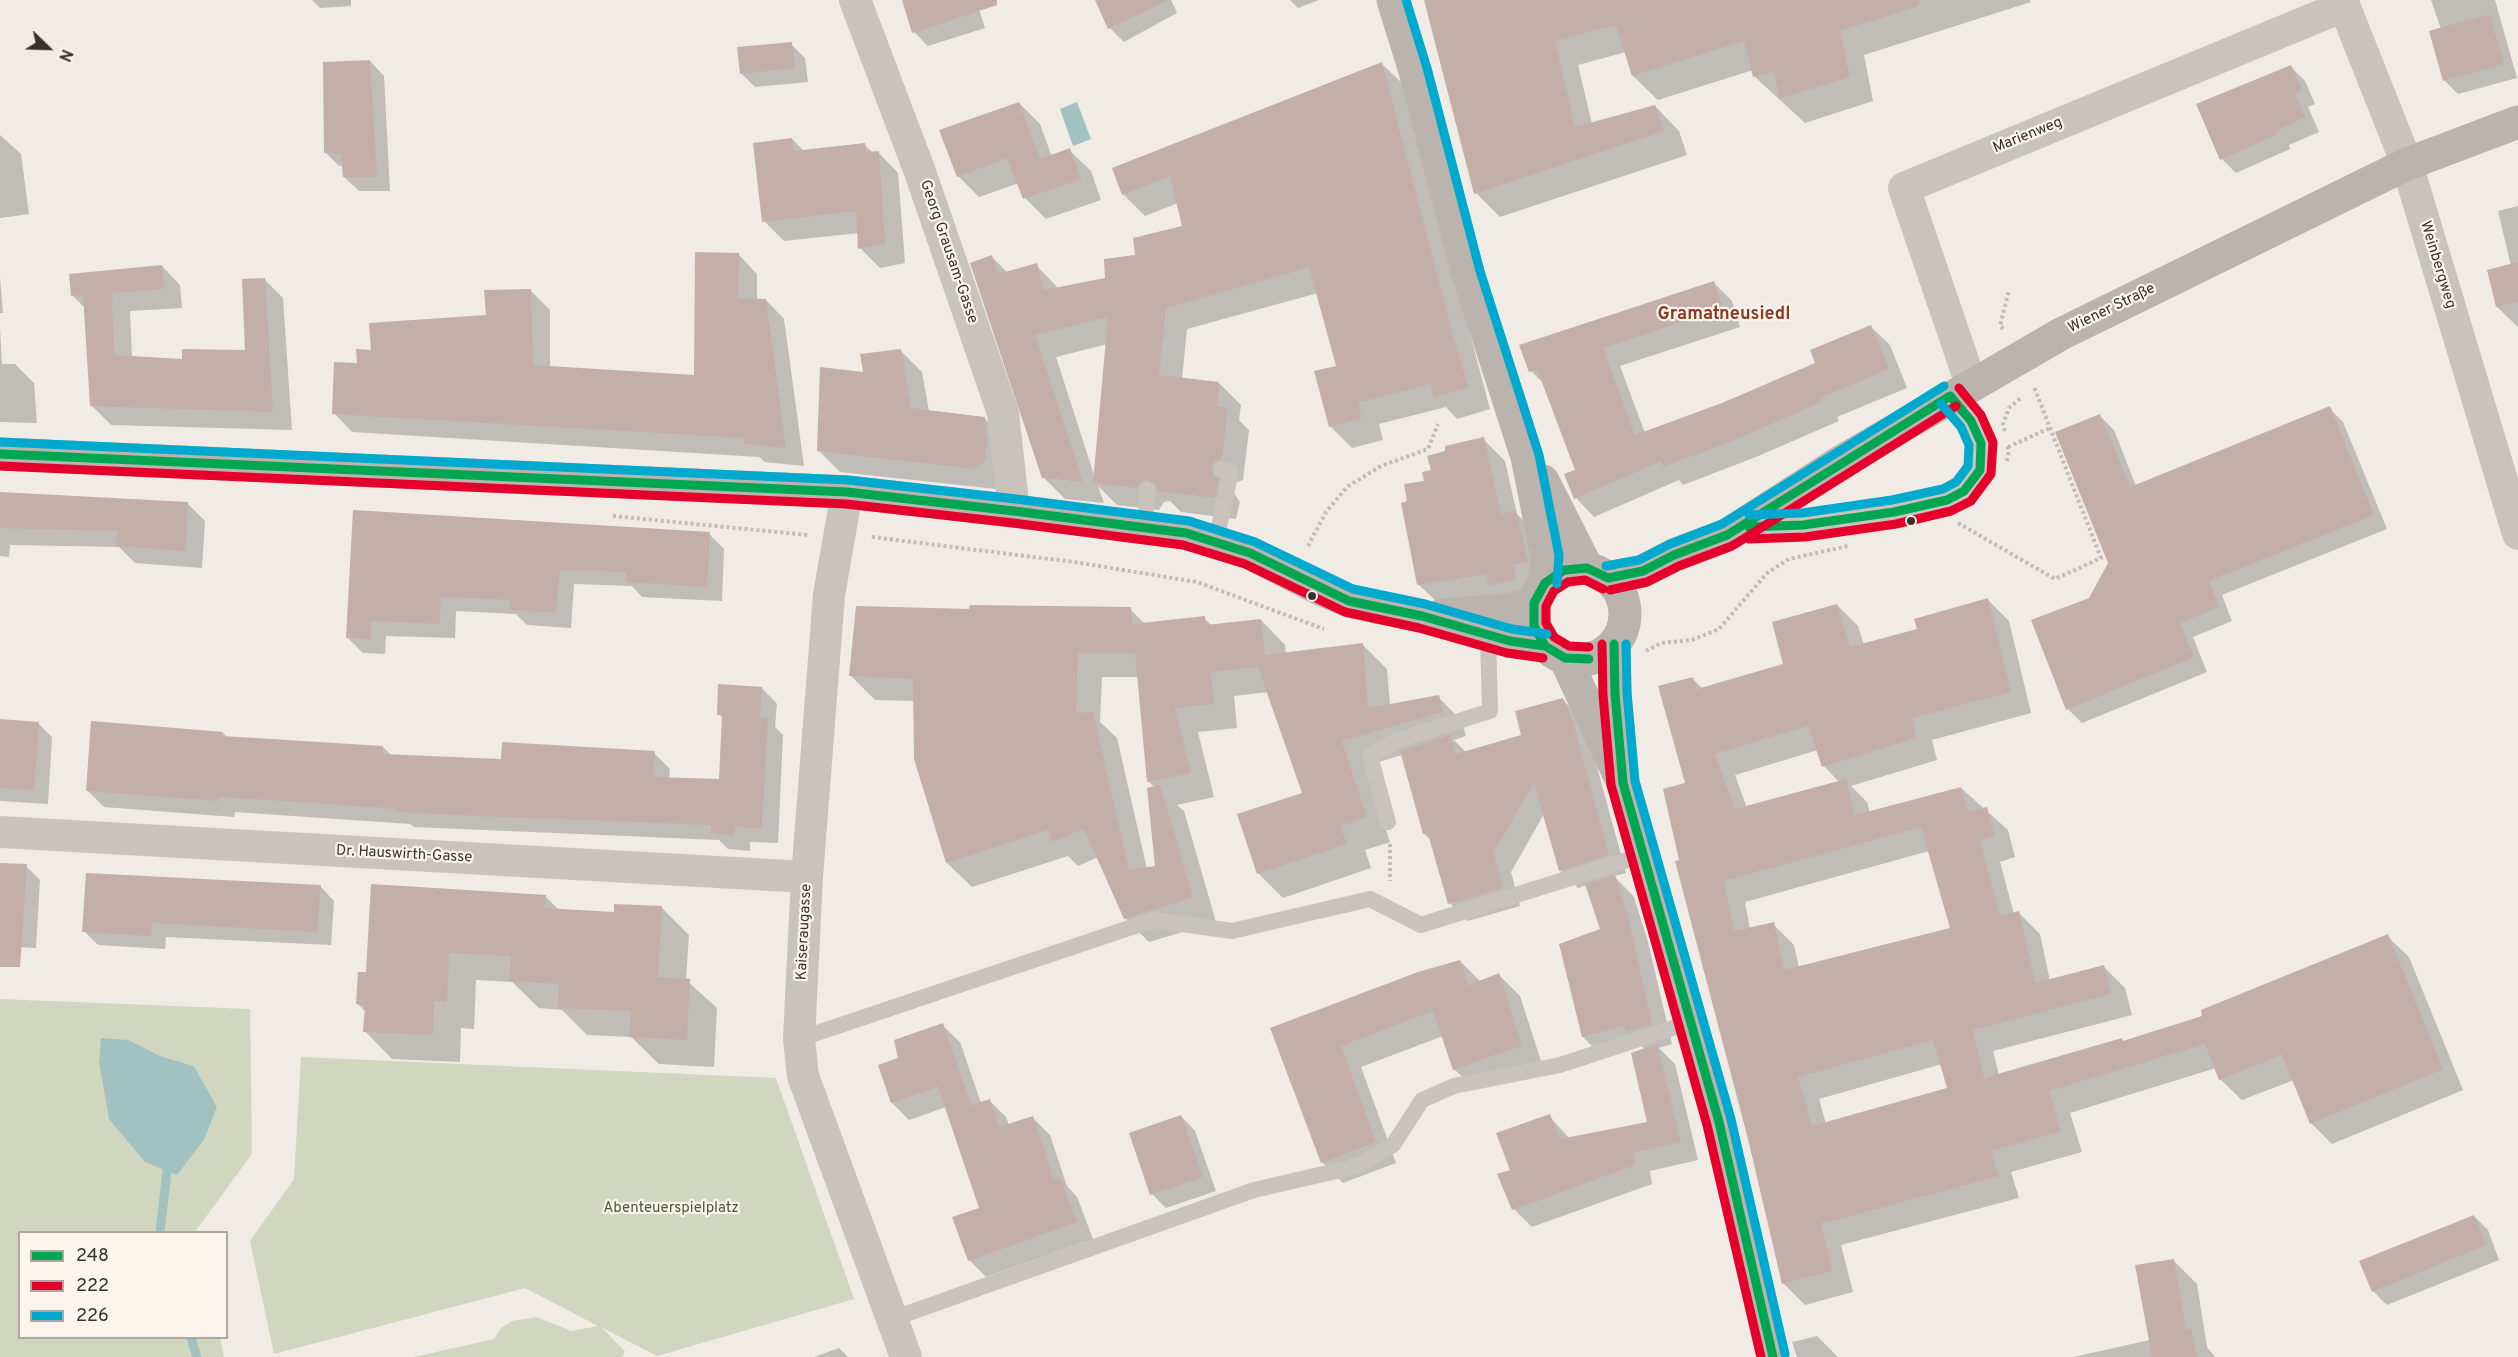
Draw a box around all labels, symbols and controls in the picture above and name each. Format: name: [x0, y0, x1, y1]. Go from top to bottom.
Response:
north arrow: [18, 18, 78, 78]
text: N: [53, 46, 76, 64]
street label: Marienweg: [1991, 114, 2065, 158]
street label: Georg Grausam-Gasse: [915, 178, 981, 326]
street label: Weinbergweg: [2415, 219, 2459, 311]
street label: Wiener Straße: [2066, 280, 2158, 338]
district label: Gramatneusiedl: [1658, 304, 1790, 326]
unlabelled marker: [1905, 515, 1917, 527]
unlabelled marker: [1306, 590, 1318, 602]
street label: Dr. Hauswirth-Gasse: [335, 842, 473, 868]
street label: Kaiseraugasse: [793, 883, 817, 981]
park label: Abenteuerspielplatz: [603, 1200, 739, 1218]
legend: [18, 1231, 228, 1339]
text: 248: [76, 1245, 109, 1268]
text: 222: [76, 1275, 109, 1298]
text: 226: [76, 1305, 109, 1328]

